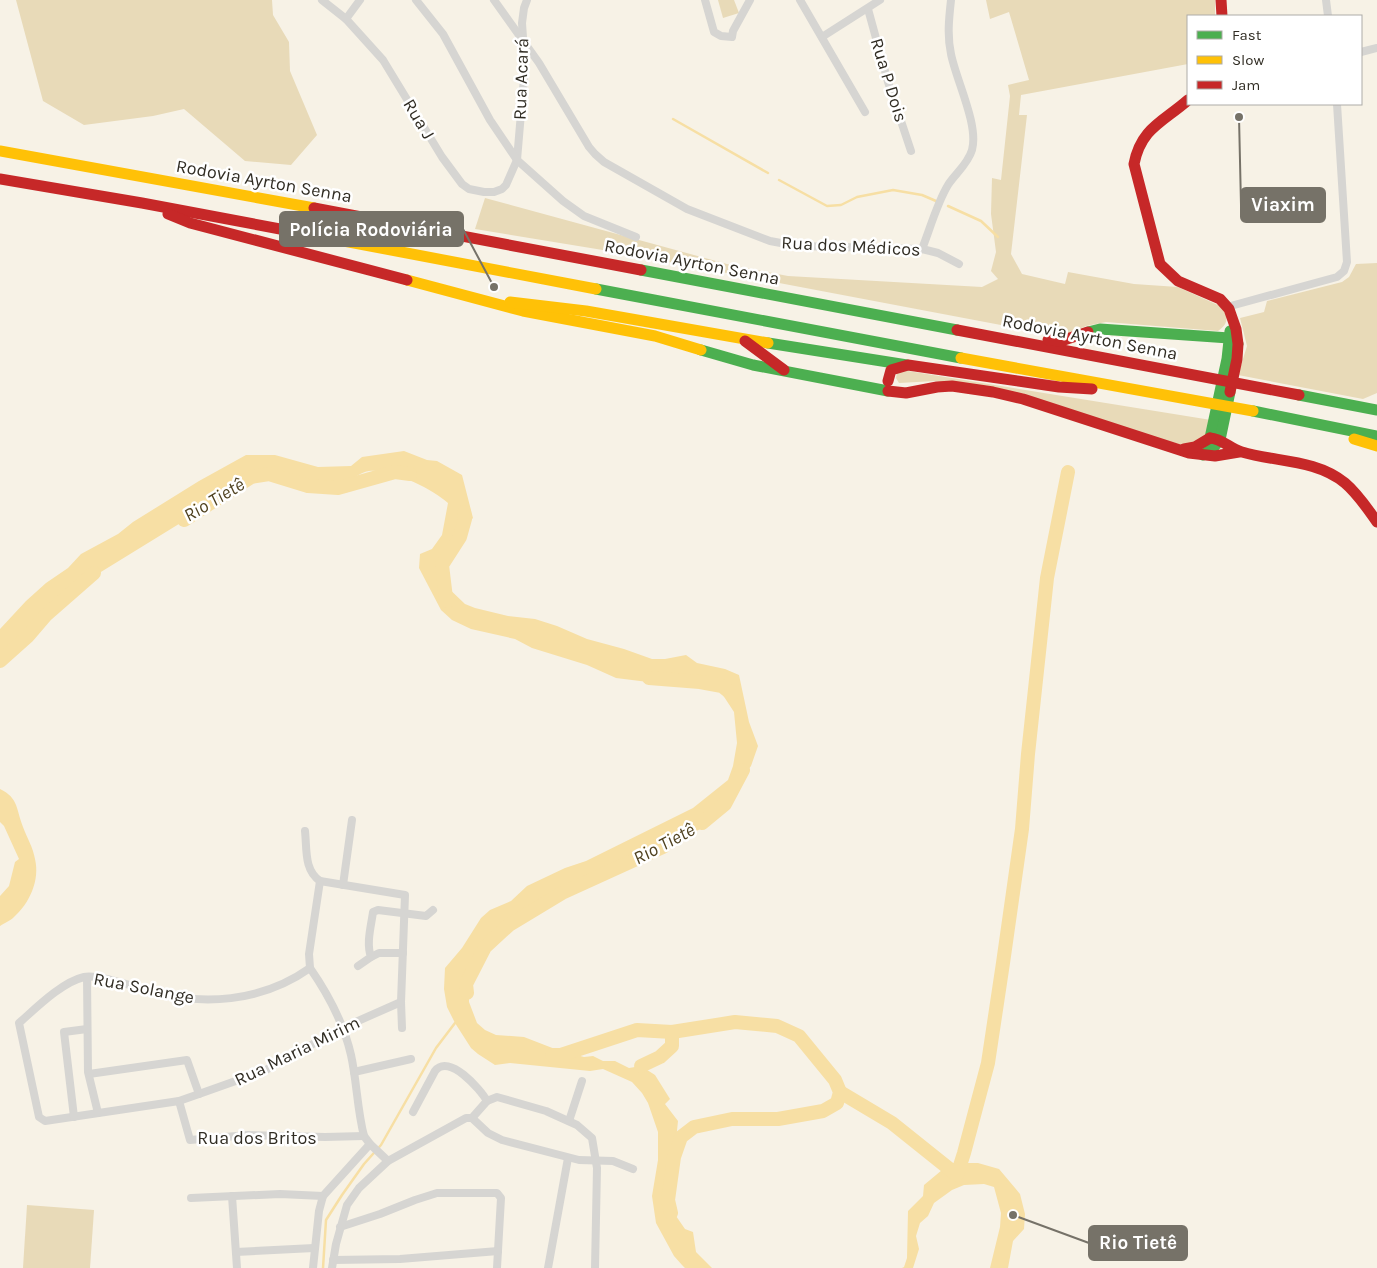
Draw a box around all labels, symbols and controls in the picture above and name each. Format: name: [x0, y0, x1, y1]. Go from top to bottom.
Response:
legend: [1187, 15, 1362, 105]
text: Fast: [1232, 26, 1262, 44]
street label: Rua P Dois: [866, 35, 912, 125]
street label: Rua Acará: [509, 38, 533, 120]
text: Slow: [1232, 51, 1264, 69]
text: Jam: [1232, 76, 1260, 94]
street label: Rua J: [398, 95, 440, 143]
street label: Rodovia Ayrton Senna: [174, 155, 354, 207]
callout: Viaxim: [1241, 188, 1325, 222]
text: Viaxim: [1251, 194, 1315, 216]
callout: Polícia Rodoviária: [280, 212, 463, 246]
text: Polícia Rodoviária: [289, 219, 453, 241]
street label: Rua dos Médicos: [781, 231, 921, 261]
street label: Rodovia Ayrton Senna: [602, 234, 782, 290]
street label: Rodovia Ayrton Senna: [1000, 309, 1180, 365]
water label: Rio Tietê: [180, 473, 248, 527]
water label: Rio Tietê: [629, 819, 699, 869]
street label: Rua Solange: [92, 967, 196, 1009]
street label: Rua Maria Mirim: [231, 1011, 363, 1091]
street label: Rua dos Britos: [197, 1127, 317, 1149]
callout: Rio Tietê: [1089, 1226, 1187, 1260]
text: Rio Tietê: [1099, 1232, 1177, 1254]

